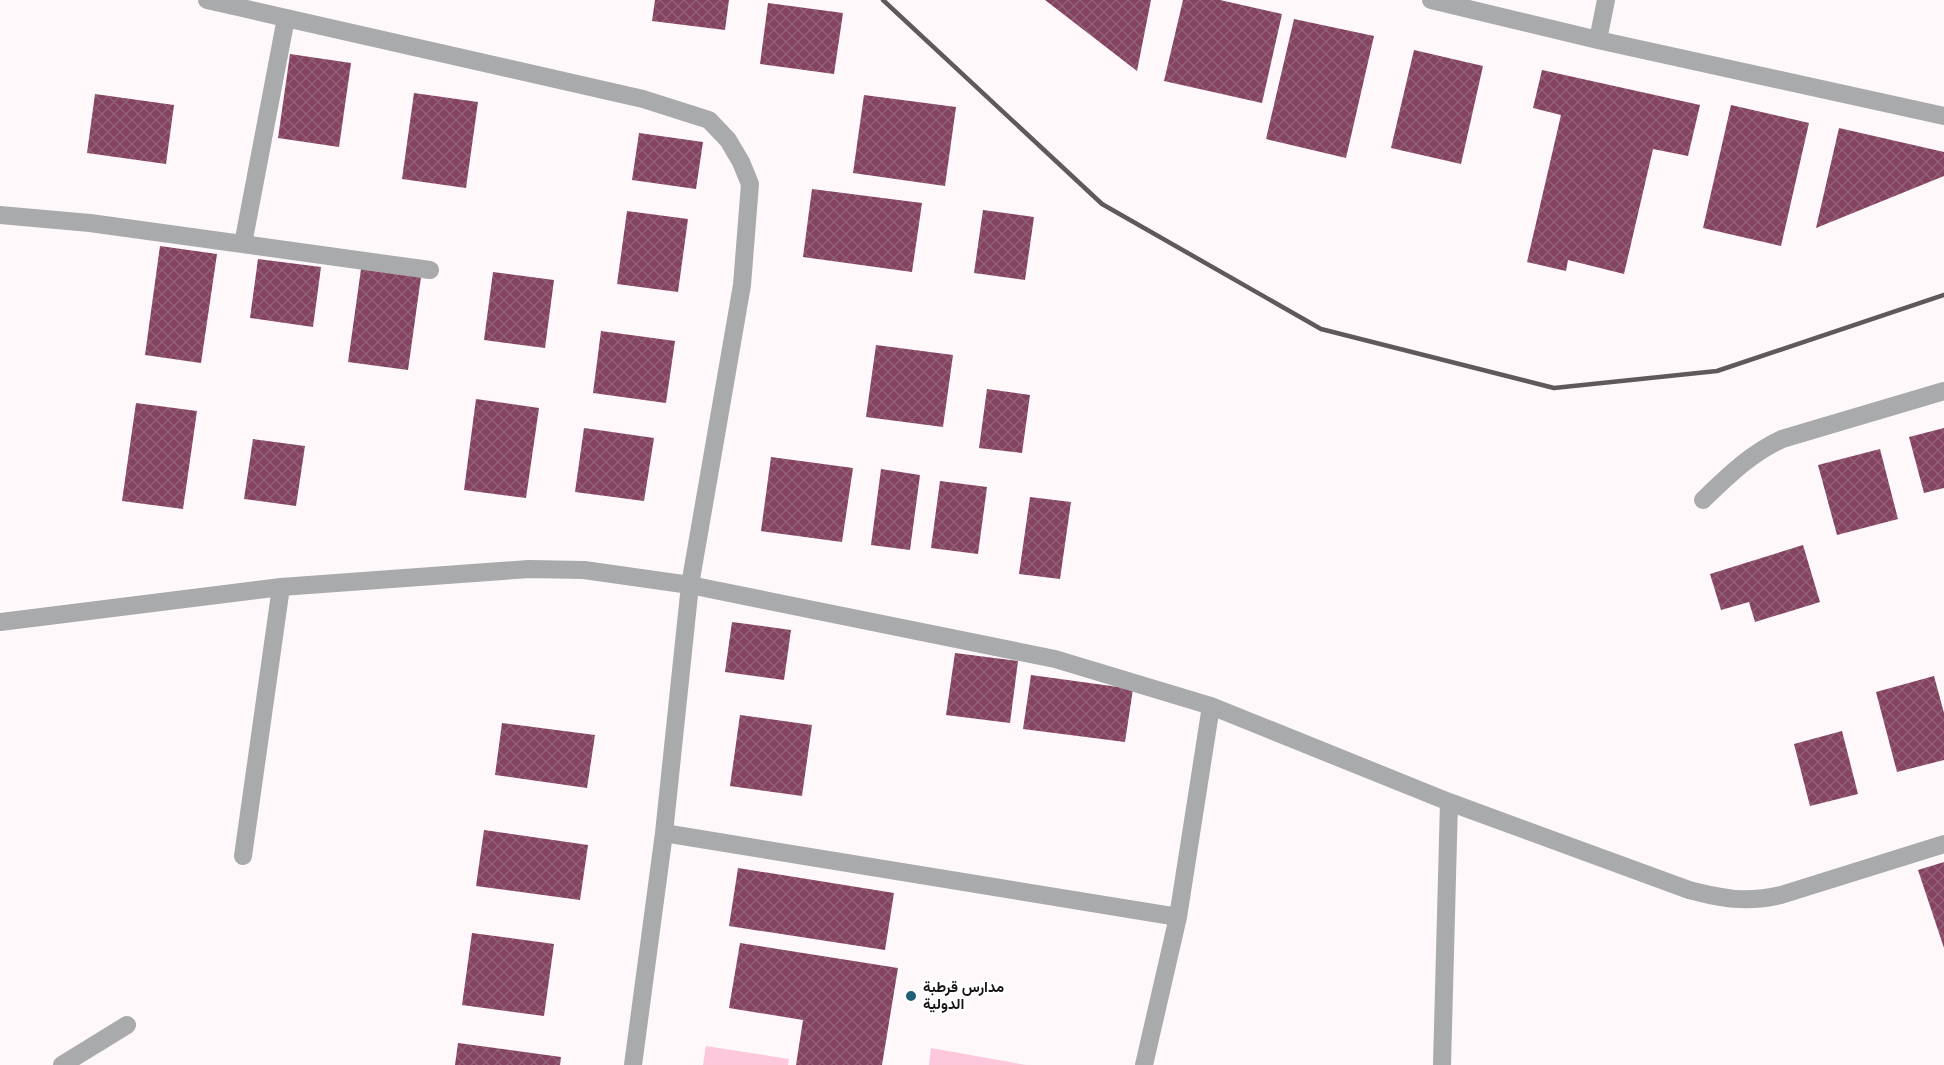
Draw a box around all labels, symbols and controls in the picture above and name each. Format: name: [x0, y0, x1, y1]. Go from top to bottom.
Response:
place label: مدارس قرطبة الدولية: [923, 978, 1004, 1013]
marker: مدارس قرطبة الدولية: [904, 989, 918, 1003]

